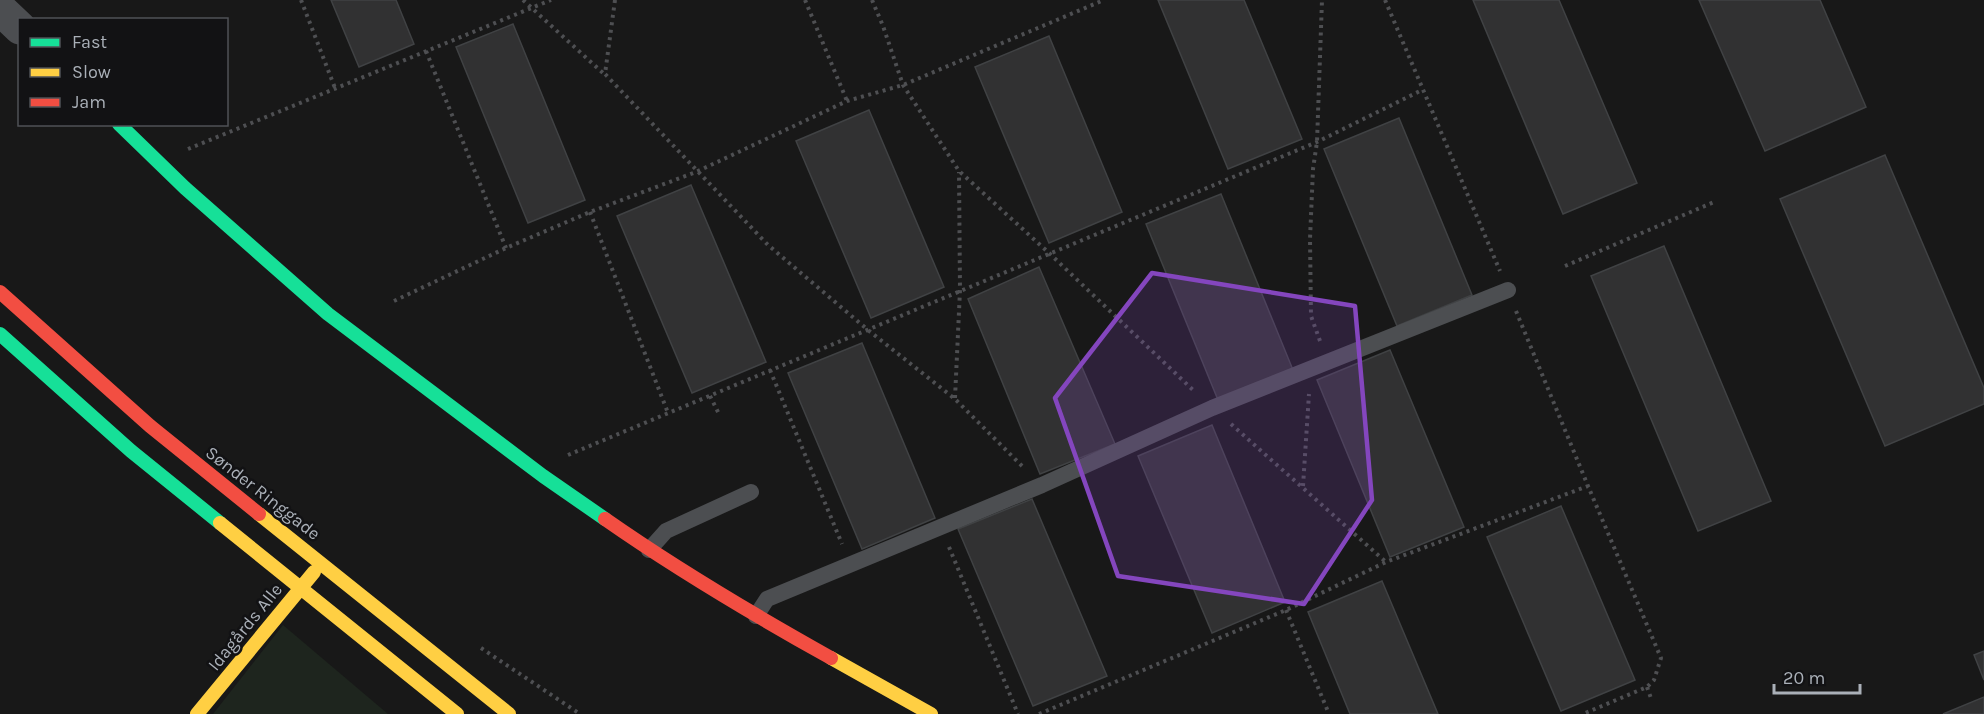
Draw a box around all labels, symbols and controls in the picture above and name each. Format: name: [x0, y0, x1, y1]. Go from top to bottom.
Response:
legend: [18, 18, 228, 126]
text: Fast: [72, 31, 107, 53]
text: Slow: [72, 61, 111, 83]
text: Jam: [72, 91, 106, 113]
street label: Sønder Ringgade: [201, 441, 325, 545]
street label: Idagårds Alle: [203, 579, 287, 675]
scale bar: [1774, 657, 1860, 695]
text: 20 m: [1783, 667, 1825, 689]

